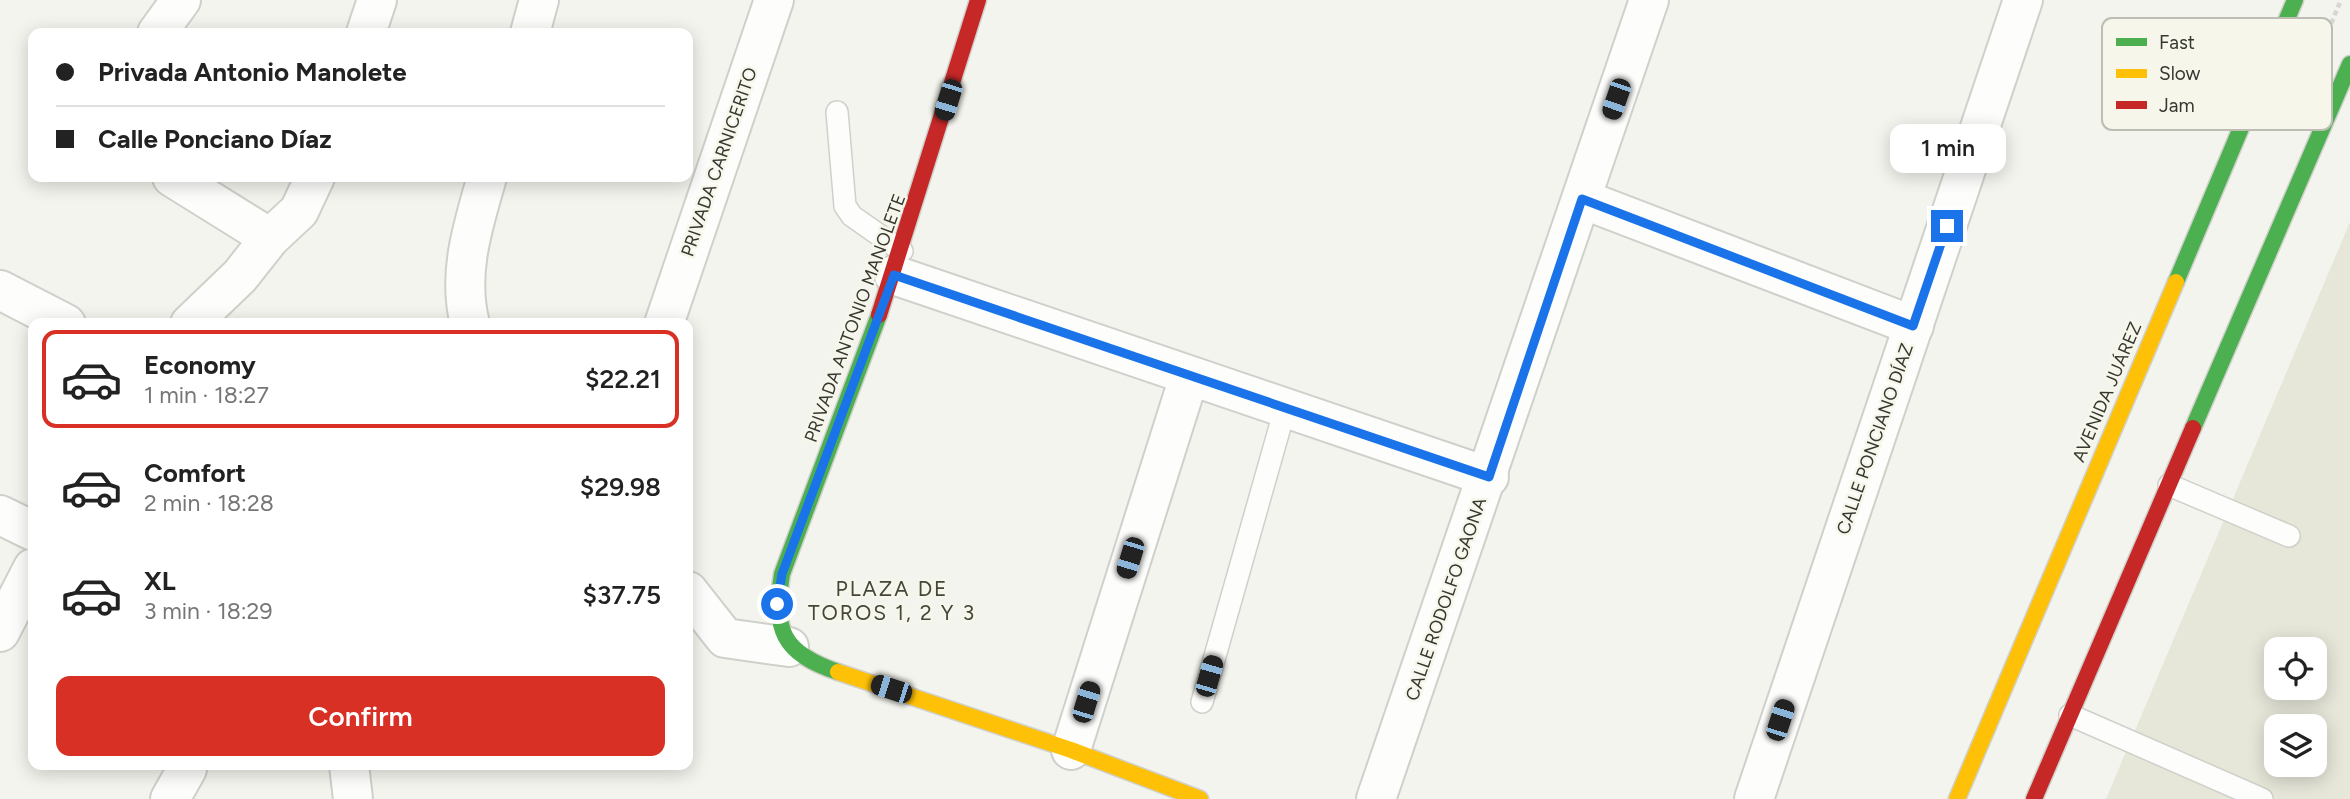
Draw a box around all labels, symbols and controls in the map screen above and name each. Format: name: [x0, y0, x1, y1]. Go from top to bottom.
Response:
legend: [2102, 18, 2332, 130]
text: Fast: [2159, 31, 2195, 54]
text: Privada Antonio Manolete: [98, 56, 407, 88]
text: Slow: [2159, 62, 2201, 85]
street label: PRIVADA CARNICERITO: [676, 65, 762, 259]
car: [1600, 76, 1633, 122]
car: [932, 77, 965, 123]
text: Jam: [2159, 94, 2195, 117]
text: Calle Ponciano Díaz: [98, 123, 332, 155]
callout: 1 min: [1889, 124, 2005, 174]
text: 1 min: [1921, 134, 1975, 162]
street label: PRIVADA ANTONIO MANOLETE: [800, 191, 910, 445]
route end: [1931, 210, 1963, 242]
street label: AVENIDA JUÁREZ: [2068, 319, 2146, 465]
street label: CALLE PONCIANO DÍAZ: [1832, 341, 1918, 537]
icon: car: [60, 348, 123, 411]
text: Economy: [144, 349, 256, 381]
text: $22.21: [585, 363, 661, 395]
text: 1 min · 18:27: [144, 381, 269, 409]
icon: car: [60, 456, 123, 519]
text: Comfort: [144, 457, 246, 489]
text: $29.98: [580, 471, 661, 503]
text: 2 min · 18:28: [144, 489, 274, 517]
street label: CALLE RODOLFO GAONA: [1401, 494, 1491, 704]
car: [1114, 535, 1147, 581]
icon: car: [60, 564, 123, 627]
text: XL: [144, 565, 176, 597]
district label: PLAZA DE TOROS 1, 2 Y 3: [808, 576, 976, 625]
text: $37.75: [583, 579, 661, 611]
route start: [761, 588, 793, 620]
text: 3 min · 18:29: [144, 597, 272, 625]
map controls: [2264, 637, 2327, 777]
button: locate: [2264, 637, 2327, 700]
car: [1194, 653, 1225, 699]
car: [868, 673, 915, 705]
button: Confirm: [56, 676, 665, 756]
car: [1070, 679, 1103, 725]
car: [1764, 697, 1797, 743]
button: layers: [2264, 714, 2327, 777]

